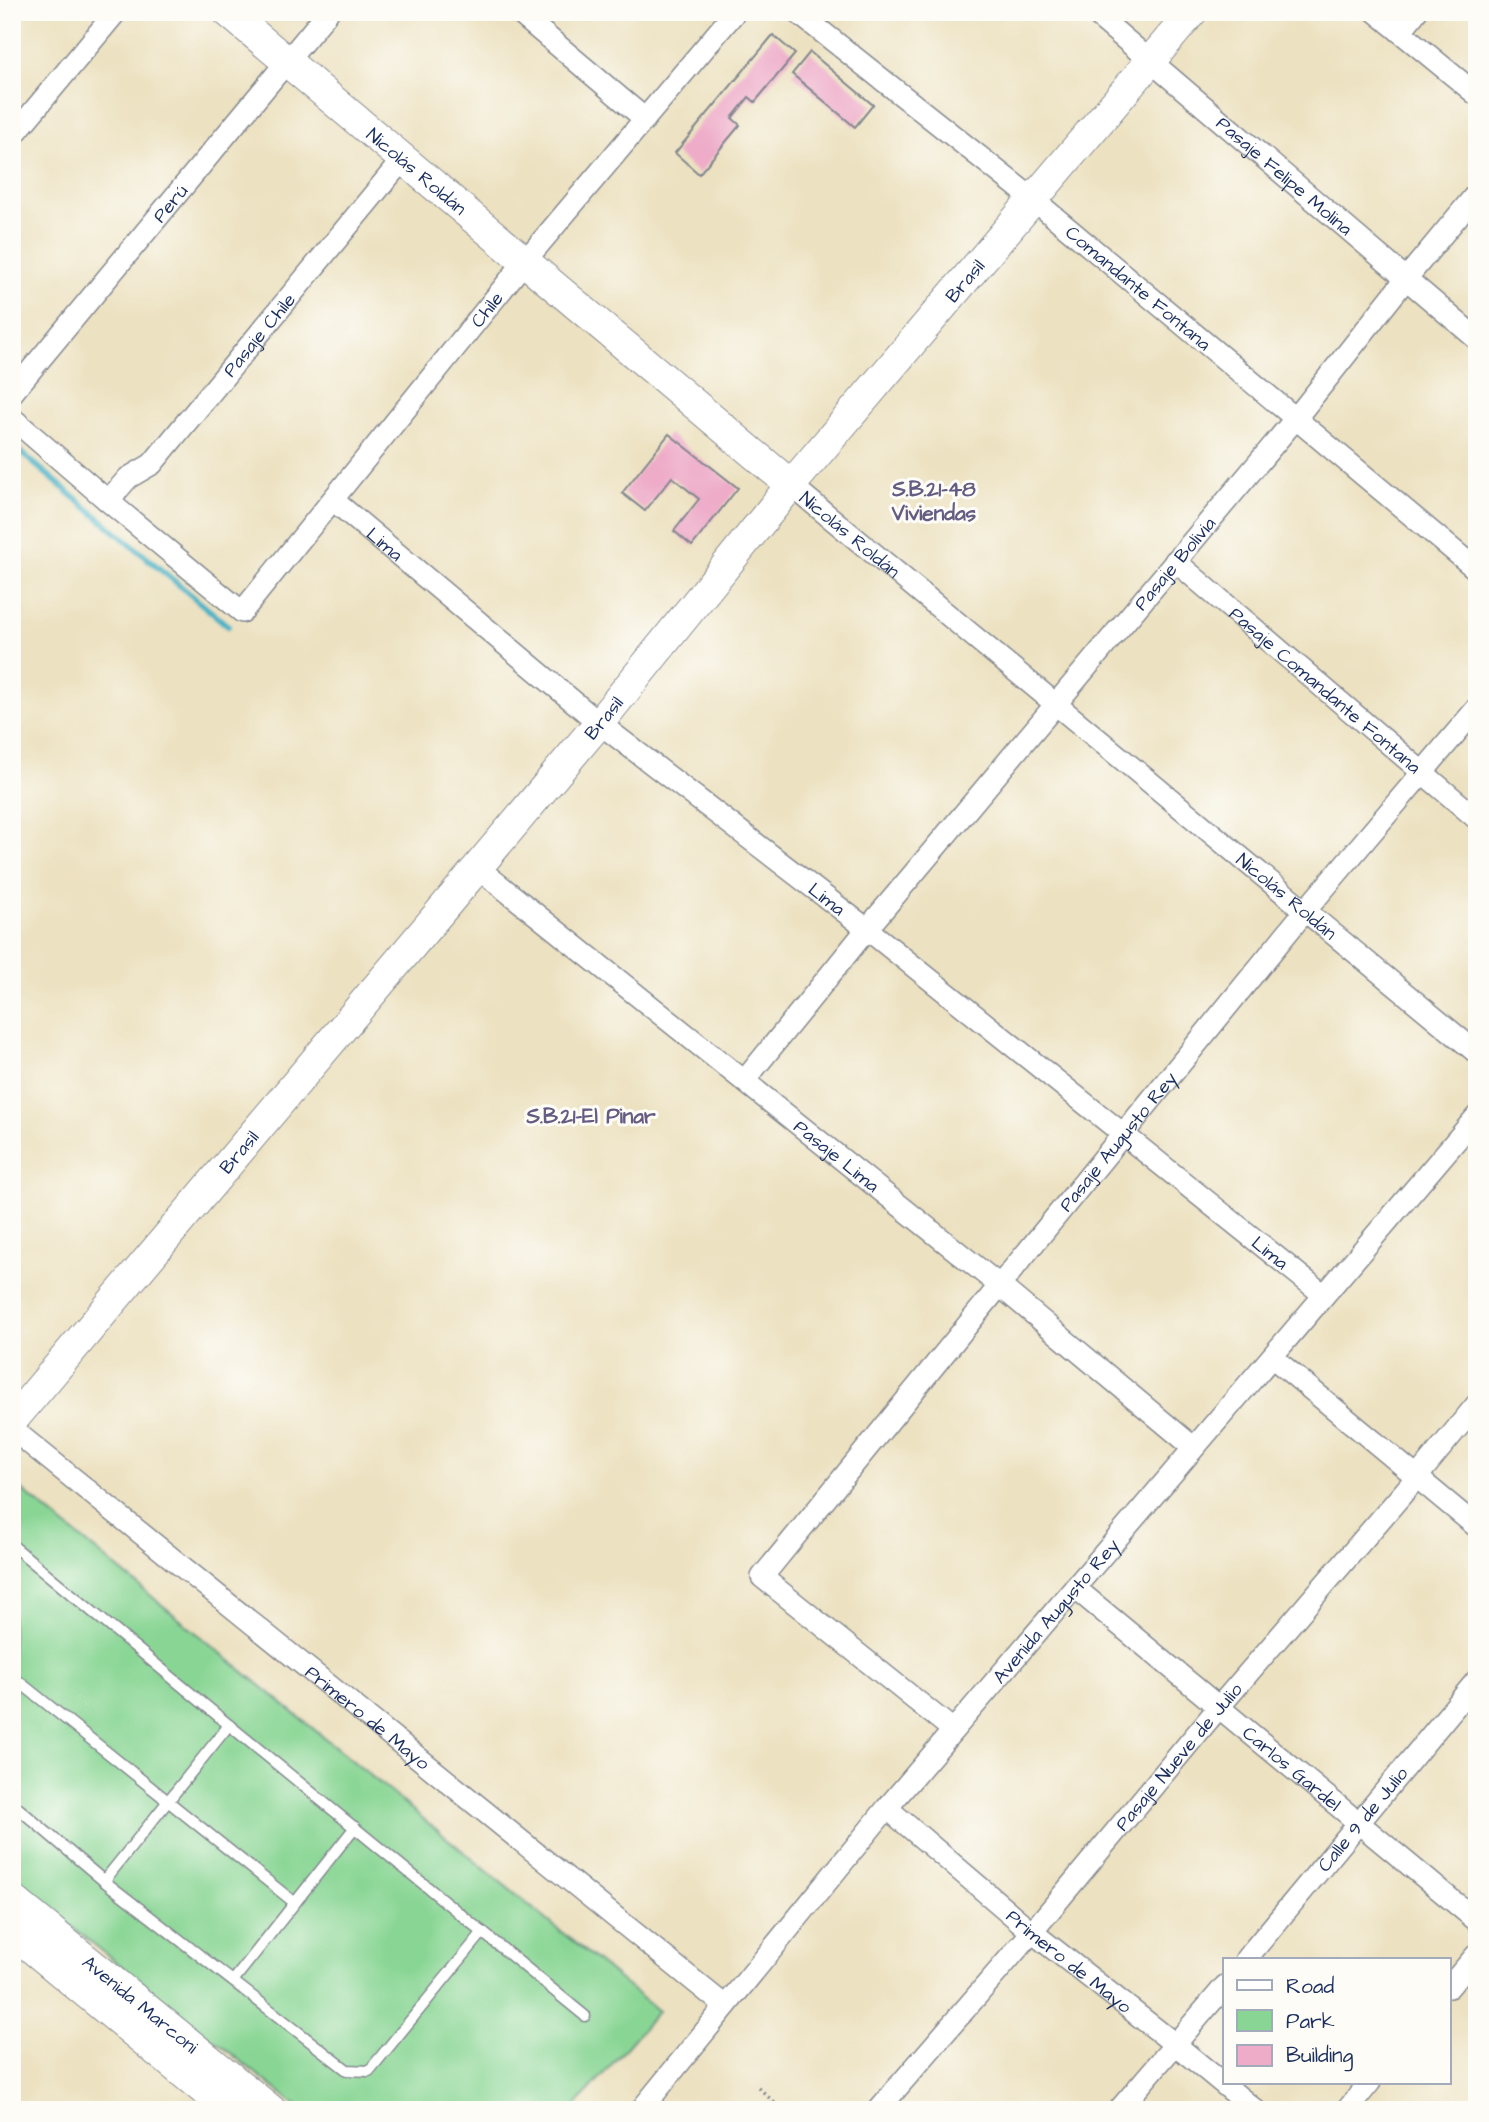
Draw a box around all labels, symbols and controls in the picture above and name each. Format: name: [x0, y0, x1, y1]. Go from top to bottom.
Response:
street label: Pasaje Felipe Molina: [1210, 111, 1358, 243]
street label: Nicolás Roldán: [360, 122, 472, 222]
street label: Perú: [147, 179, 195, 229]
street label: Comandante Fontana: [1059, 220, 1217, 358]
street label: Brasil: [939, 254, 992, 309]
street label: Chile: [465, 286, 510, 334]
street label: Pasaje Chile: [217, 288, 302, 383]
district label: S.B.21-48 Viviendas: [891, 475, 977, 528]
street label: Nicolás Roldán: [793, 485, 906, 585]
street label: Pasaje Bolivia: [1128, 511, 1223, 617]
street label: Lima: [360, 521, 409, 568]
street label: Pasaje Comandante Fontana: [1223, 601, 1427, 781]
street label: Brasil: [579, 691, 630, 746]
street label: Nicolás Roldán: [1230, 847, 1342, 947]
street label: Lima: [802, 877, 851, 923]
street label: Pasaje Augusto Rey: [1053, 1066, 1185, 1218]
district label: S.B.21-El Pinar: [525, 1102, 656, 1131]
street label: Pasaje Lima: [788, 1114, 885, 1199]
street label: Brasil: [214, 1125, 266, 1180]
street label: Lima: [1245, 1230, 1294, 1277]
street label: Avenida Augusto Rey: [987, 1533, 1127, 1690]
street label: Primero de Mayo: [299, 1660, 435, 1777]
street label: Pasaje Nueve de Julio: [1110, 1677, 1249, 1837]
street label: Carlos Gardel: [1236, 1720, 1346, 1818]
street label: Calle 9 de Julio: [1312, 1761, 1415, 1878]
street label: Primero de Mayo: [1000, 1904, 1137, 2021]
street label: Avenida Marconi: [76, 1949, 204, 2061]
legend: [1223, 1958, 1450, 2084]
text: Road: [1286, 1972, 1334, 2001]
text: Park: [1286, 2007, 1335, 2036]
text: Building: [1286, 2041, 1354, 2072]

